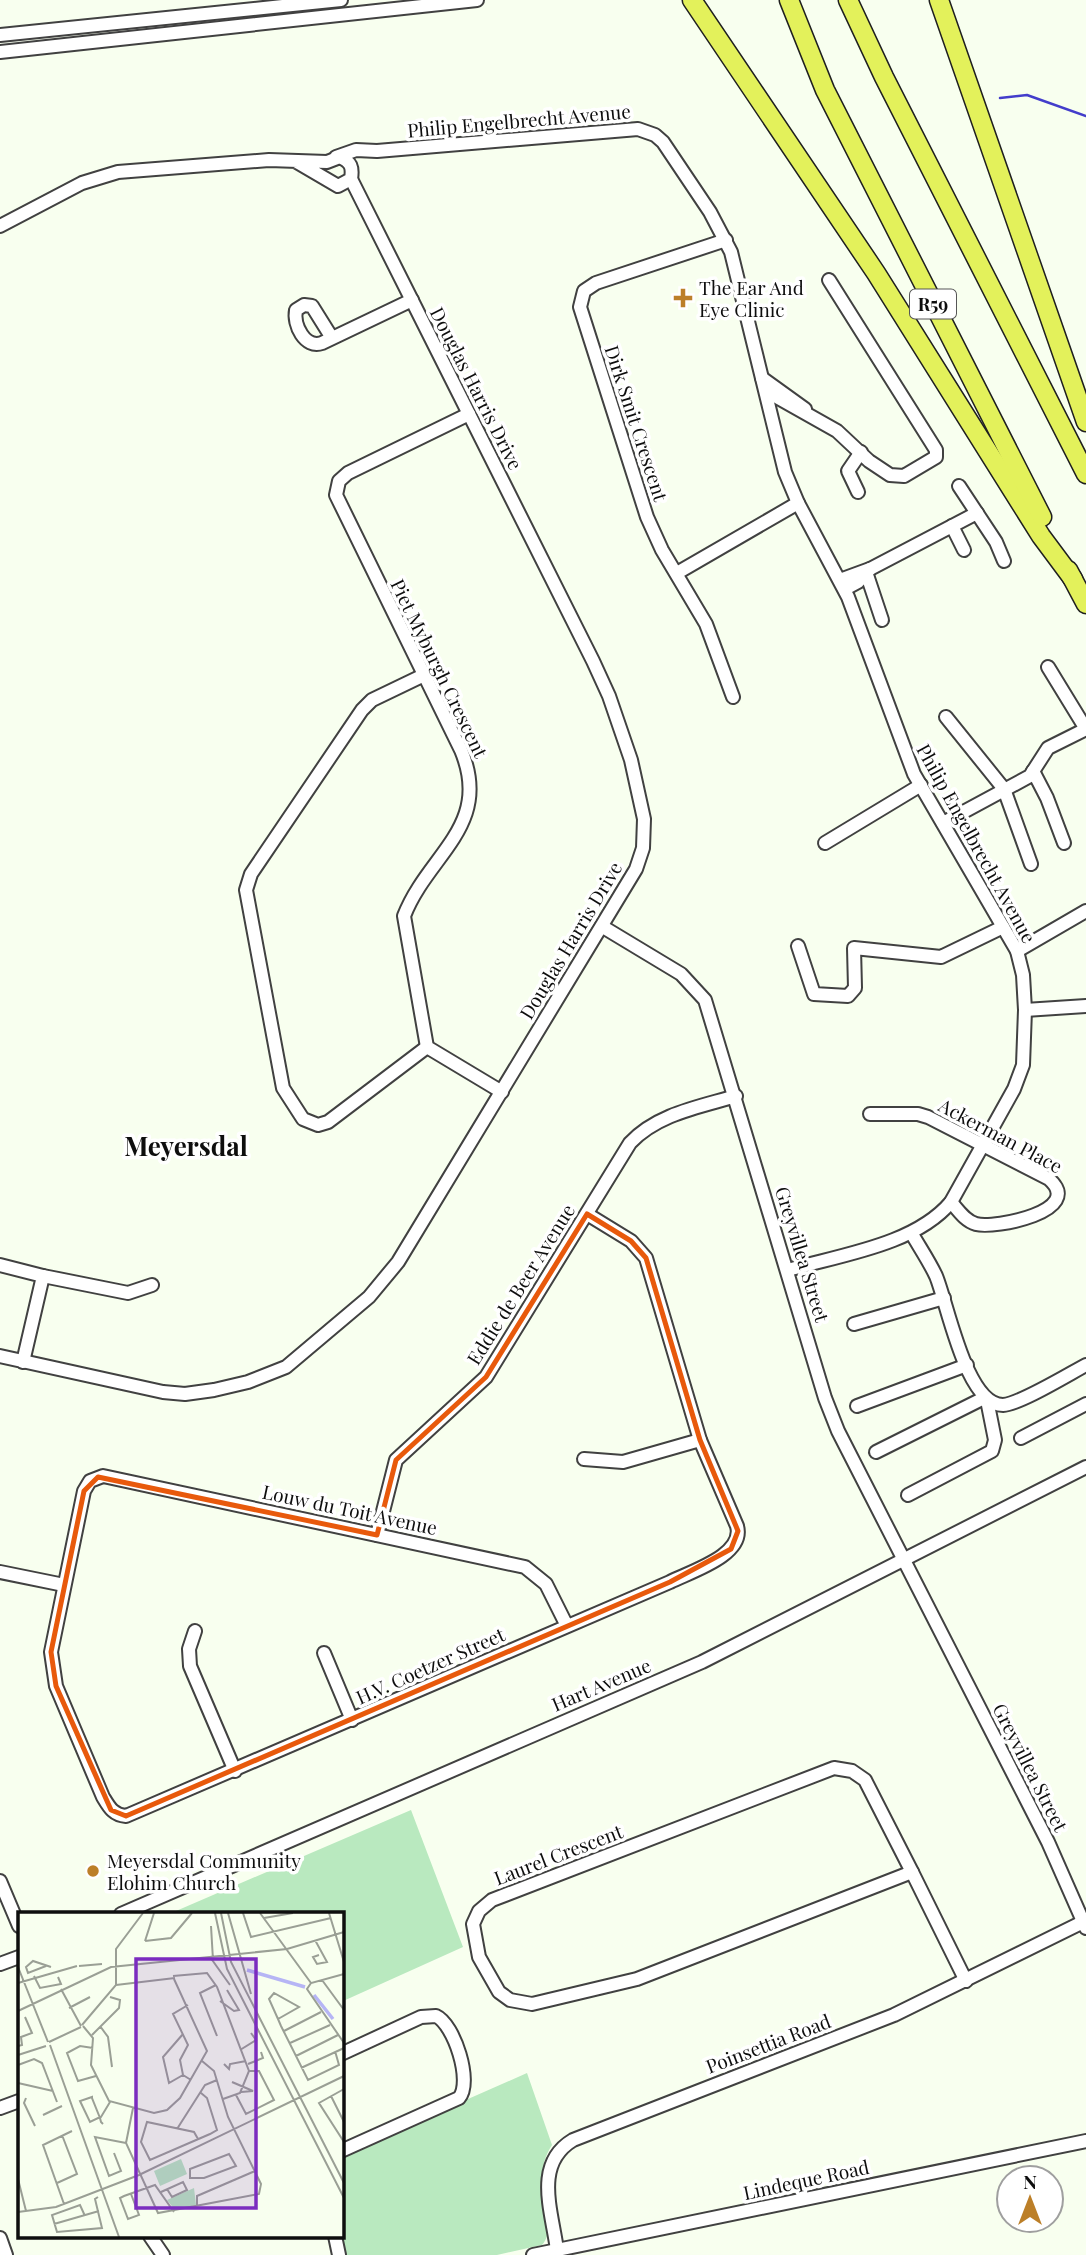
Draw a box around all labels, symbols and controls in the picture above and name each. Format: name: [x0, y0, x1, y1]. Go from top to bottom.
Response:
street label: Philip Engelbrecht Avenue: [406, 97, 632, 143]
place label: The Ear And Eye Clinic: [699, 274, 804, 322]
marker: The Ear And Eye Clinic: [673, 288, 693, 308]
road number: R59: [910, 290, 956, 318]
street label: Douglas Harris Drive: [425, 302, 529, 474]
street label: Dirk Smit Crescent: [600, 342, 675, 504]
street label: Piet Myburgh Crescent: [385, 574, 495, 762]
street label: Philip Engelbrecht Avenue: [911, 739, 1043, 947]
street label: Douglas Harris Drive: [513, 856, 627, 1024]
street label: Ackerman Place: [934, 1091, 1067, 1178]
district label: Meyersdal: [124, 1128, 248, 1163]
street label: Greyvillea Street: [770, 1183, 836, 1325]
street label: Eddie de Beer Avenue: [460, 1199, 580, 1369]
street label: Louw du Toit Avenue: [260, 1478, 440, 1540]
street label: H.V. Coetzer Street: [352, 1620, 509, 1709]
street label: Hart Avenue: [547, 1651, 655, 1717]
street label: Greyvillea Street: [988, 1698, 1075, 1836]
street label: Laurel Crescent: [490, 1817, 626, 1890]
place label: Meyersdal Community Elohim Church: [107, 1847, 301, 1895]
marker: Meyersdal Community Elohim Church: [85, 1863, 101, 1879]
inset map: [18, 1912, 343, 2238]
street label: Poinsettia Road: [702, 2007, 834, 2079]
street label: Lindeque Road: [741, 2153, 871, 2205]
north arrow: [995, 2164, 1065, 2234]
text: N: [1023, 2168, 1037, 2194]

